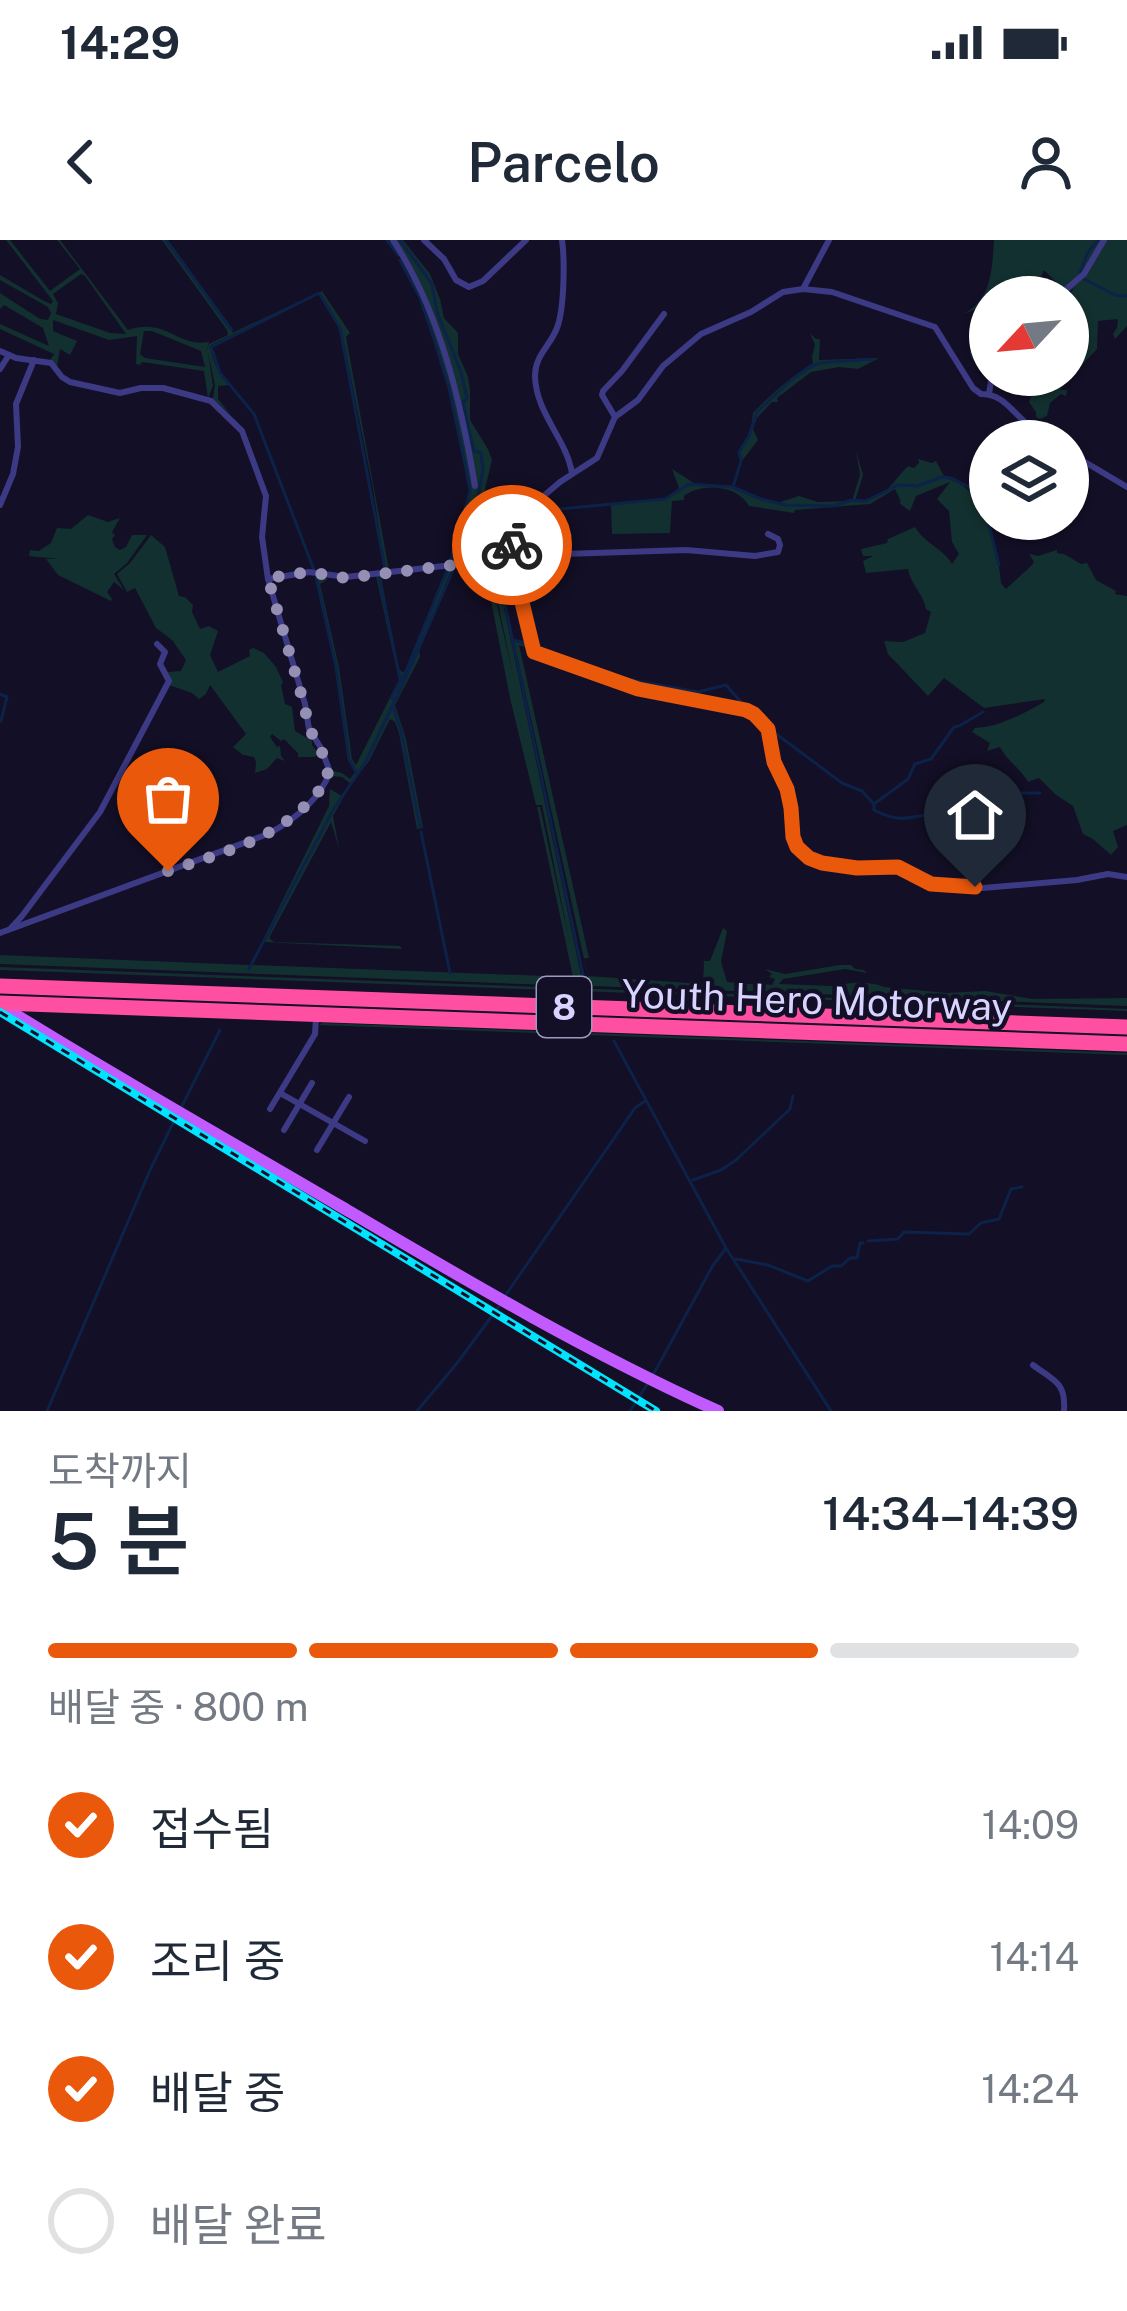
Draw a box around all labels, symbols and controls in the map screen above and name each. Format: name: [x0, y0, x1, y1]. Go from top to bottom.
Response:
text: 14:29: [60, 16, 180, 69]
icon: back: [48, 129, 114, 195]
icon: person: [1013, 129, 1079, 195]
text: Parcelo: [467, 131, 660, 194]
north arrow: [969, 276, 1089, 396]
map controls: [969, 276, 1089, 540]
button: layers: [969, 420, 1089, 540]
courier: [452, 485, 572, 605]
icon: bike: [479, 512, 545, 578]
pin: [117, 748, 219, 871]
pin: [924, 764, 1026, 887]
icon: bag: [135, 766, 201, 832]
icon: home: [942, 782, 1008, 848]
street label: Youth Hero Motorway: [621, 970, 1013, 1030]
road number: 8: [537, 977, 591, 1037]
text: 도착까지: [48, 1448, 192, 1494]
text: 14:34–14:39: [822, 1487, 1079, 1540]
text: 5 분: [48, 1495, 189, 1587]
text: 배달 중 · 800 m: [48, 1684, 308, 1730]
icon: check: [48, 1792, 114, 1858]
text: 접수됨: [150, 1802, 274, 1855]
text: 14:09: [982, 1802, 1079, 1848]
icon: check: [48, 1924, 114, 1990]
text: 조리 중: [150, 1934, 285, 1987]
text: 14:14: [989, 1934, 1079, 1980]
icon: check: [48, 2056, 114, 2122]
text: 배달 중: [150, 2066, 285, 2119]
text: 14:24: [981, 2066, 1079, 2112]
text: 배달 완료: [150, 2198, 327, 2251]

